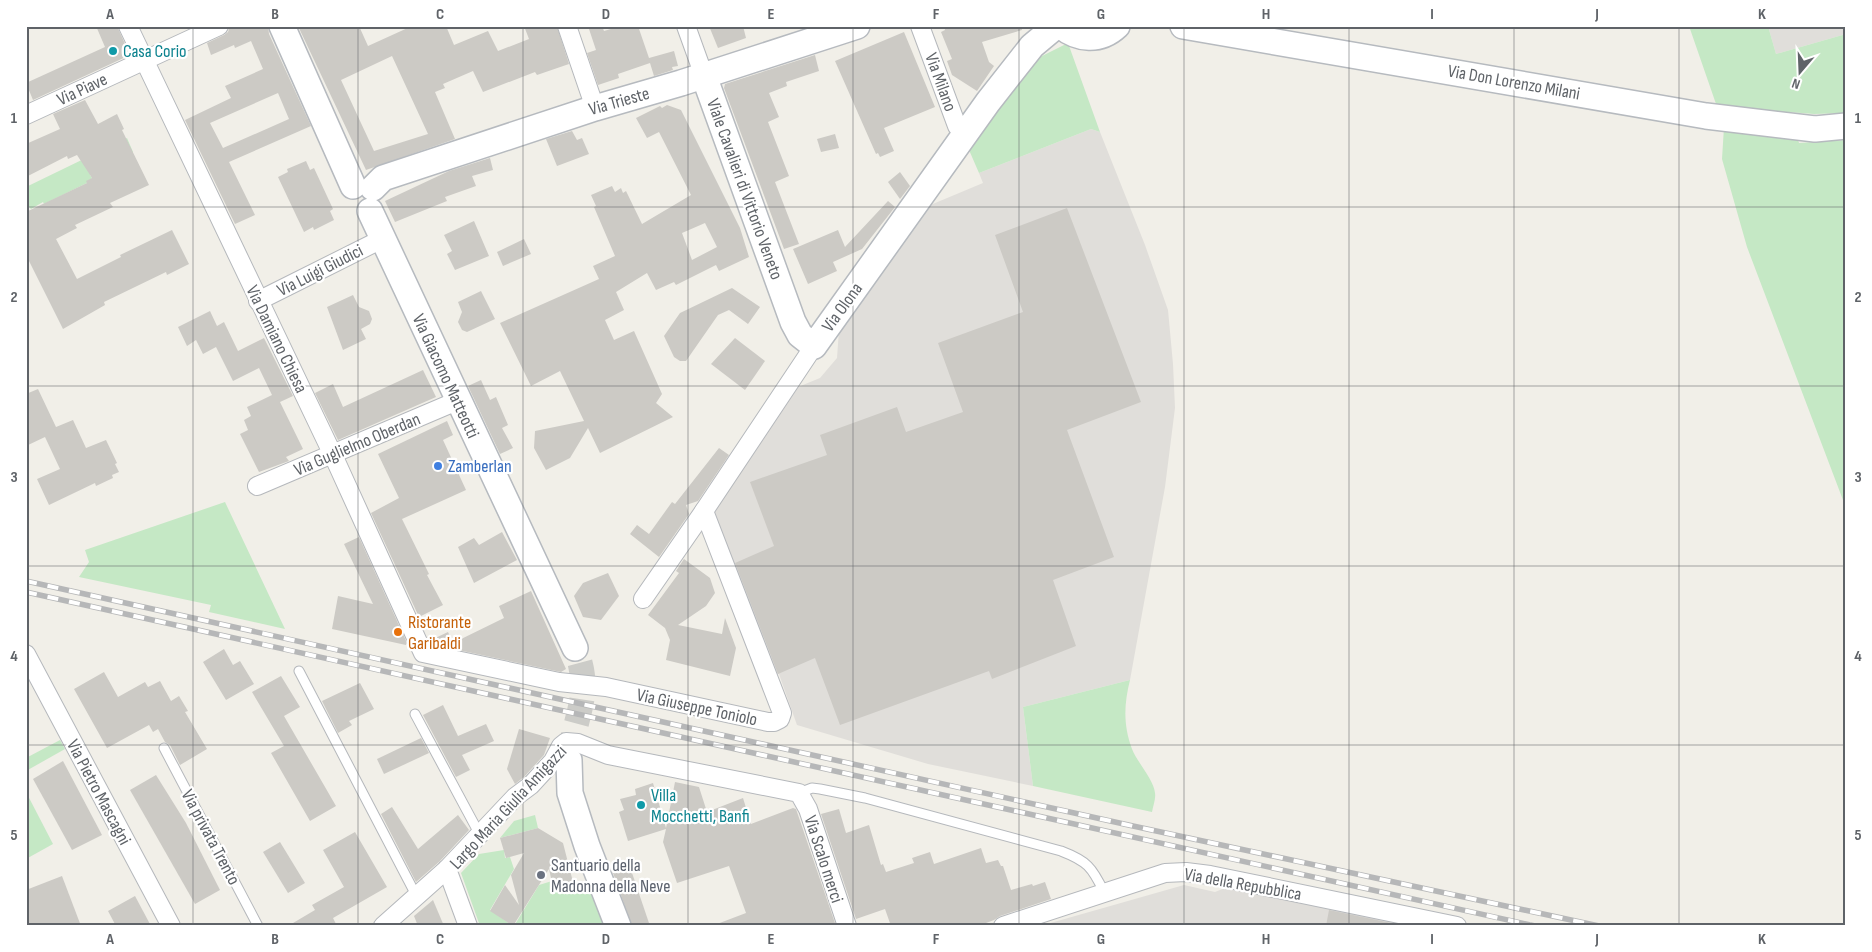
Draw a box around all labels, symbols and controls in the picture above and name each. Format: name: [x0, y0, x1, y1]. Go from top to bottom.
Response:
text: A: [105, 5, 114, 24]
text: B: [271, 5, 279, 24]
text: C: [436, 5, 444, 24]
text: D: [602, 5, 610, 24]
text: E: [768, 5, 775, 24]
text: F: [933, 5, 940, 24]
text: G: [1097, 5, 1105, 24]
text: H: [1262, 5, 1270, 24]
text: I: [1430, 5, 1434, 24]
text: J: [1594, 5, 1599, 24]
text: K: [1758, 5, 1766, 24]
place label: Casa Corio: [123, 41, 187, 62]
marker: Casa Corio: [107, 45, 119, 57]
north arrow: [1774, 48, 1824, 98]
street label: Via Milano: [920, 50, 961, 114]
street label: Via Don Lorenzo Milani: [1446, 61, 1582, 104]
street label: Via Piave: [54, 69, 111, 110]
text: N: [1790, 75, 1802, 93]
street label: Via Trieste: [586, 83, 652, 120]
street label: Viale Cavalieri di Vittorio Veneto: [702, 96, 787, 283]
text: 1: [11, 109, 18, 128]
text: 1: [1855, 109, 1862, 128]
street label: Via Luigi Giudici: [274, 240, 367, 301]
street label: Via Olona: [818, 279, 867, 336]
street label: Via Damiano Chiesa: [241, 282, 312, 397]
text: 2: [10, 288, 18, 307]
text: 2: [1854, 288, 1862, 307]
street label: Via Giacomo Matteotti: [408, 311, 483, 442]
street label: Via Guglielmo Oberdan: [291, 408, 423, 481]
place label: Zamberlan: [448, 456, 512, 477]
marker: Zamberlan: [432, 460, 444, 472]
text: 3: [10, 468, 18, 487]
text: 3: [1854, 468, 1862, 487]
place label: Ristorante Garibaldi: [408, 612, 471, 654]
marker: Ristorante Garibaldi: [392, 626, 404, 638]
text: 4: [10, 647, 18, 666]
text: 4: [1854, 647, 1862, 666]
street label: Via Giuseppe Toniolo: [635, 684, 759, 731]
street label: Via Pietro Mascagni: [62, 736, 135, 848]
street label: Largo Maria Giulia Amigazzi: [446, 741, 571, 874]
place label: Villa Mocchetti, Banfi: [651, 785, 750, 827]
street label: Via privata Trento: [177, 786, 244, 888]
marker: Villa Mocchetti, Banfi: [635, 799, 647, 811]
street label: Via Scalo merci: [800, 813, 848, 906]
text: 5: [10, 826, 18, 845]
text: 5: [1854, 826, 1862, 845]
place label: Santuario della Madonna della Neve: [551, 855, 670, 897]
street label: Via della Repubblica: [1183, 864, 1303, 905]
marker: Santuario della Madonna della Neve: [535, 869, 547, 881]
text: A: [105, 930, 114, 949]
text: B: [271, 930, 279, 949]
text: C: [436, 930, 444, 949]
text: D: [602, 930, 610, 949]
text: E: [768, 930, 775, 949]
text: F: [933, 930, 940, 949]
text: G: [1097, 930, 1105, 949]
text: H: [1262, 930, 1270, 949]
text: I: [1430, 930, 1434, 949]
text: J: [1594, 930, 1599, 949]
text: K: [1758, 930, 1766, 949]

